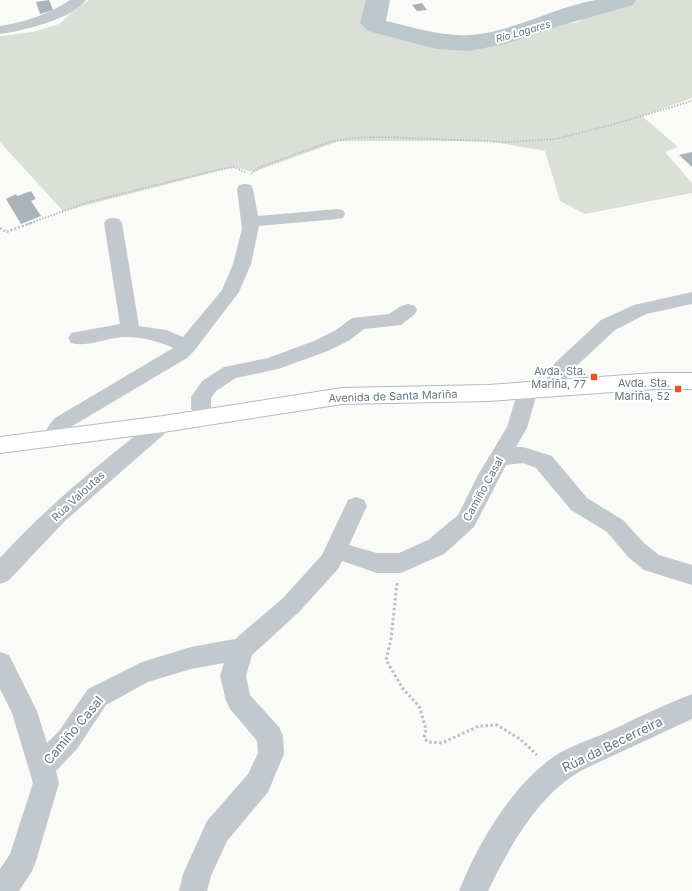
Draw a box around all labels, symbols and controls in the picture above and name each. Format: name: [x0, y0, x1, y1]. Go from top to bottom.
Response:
water label: Río Lagares: [494, 17, 552, 45]
place label: Avda. Sta. Mariña, 77: [531, 364, 586, 391]
marker: Avda. Sta. Mariña, 77: [589, 372, 599, 382]
place label: Avda. Sta. Mariña, 52: [615, 376, 670, 403]
marker: Avda. Sta. Mariña, 52: [673, 384, 683, 394]
street label: Avenida de Santa Mariña: [328, 387, 458, 405]
street label: Camiño Casal: [460, 454, 506, 524]
street label: Rúa Valoutas: [49, 468, 108, 524]
street label: Camiño Casal: [40, 692, 106, 768]
street label: Rúa da Becerreira: [559, 713, 665, 775]

